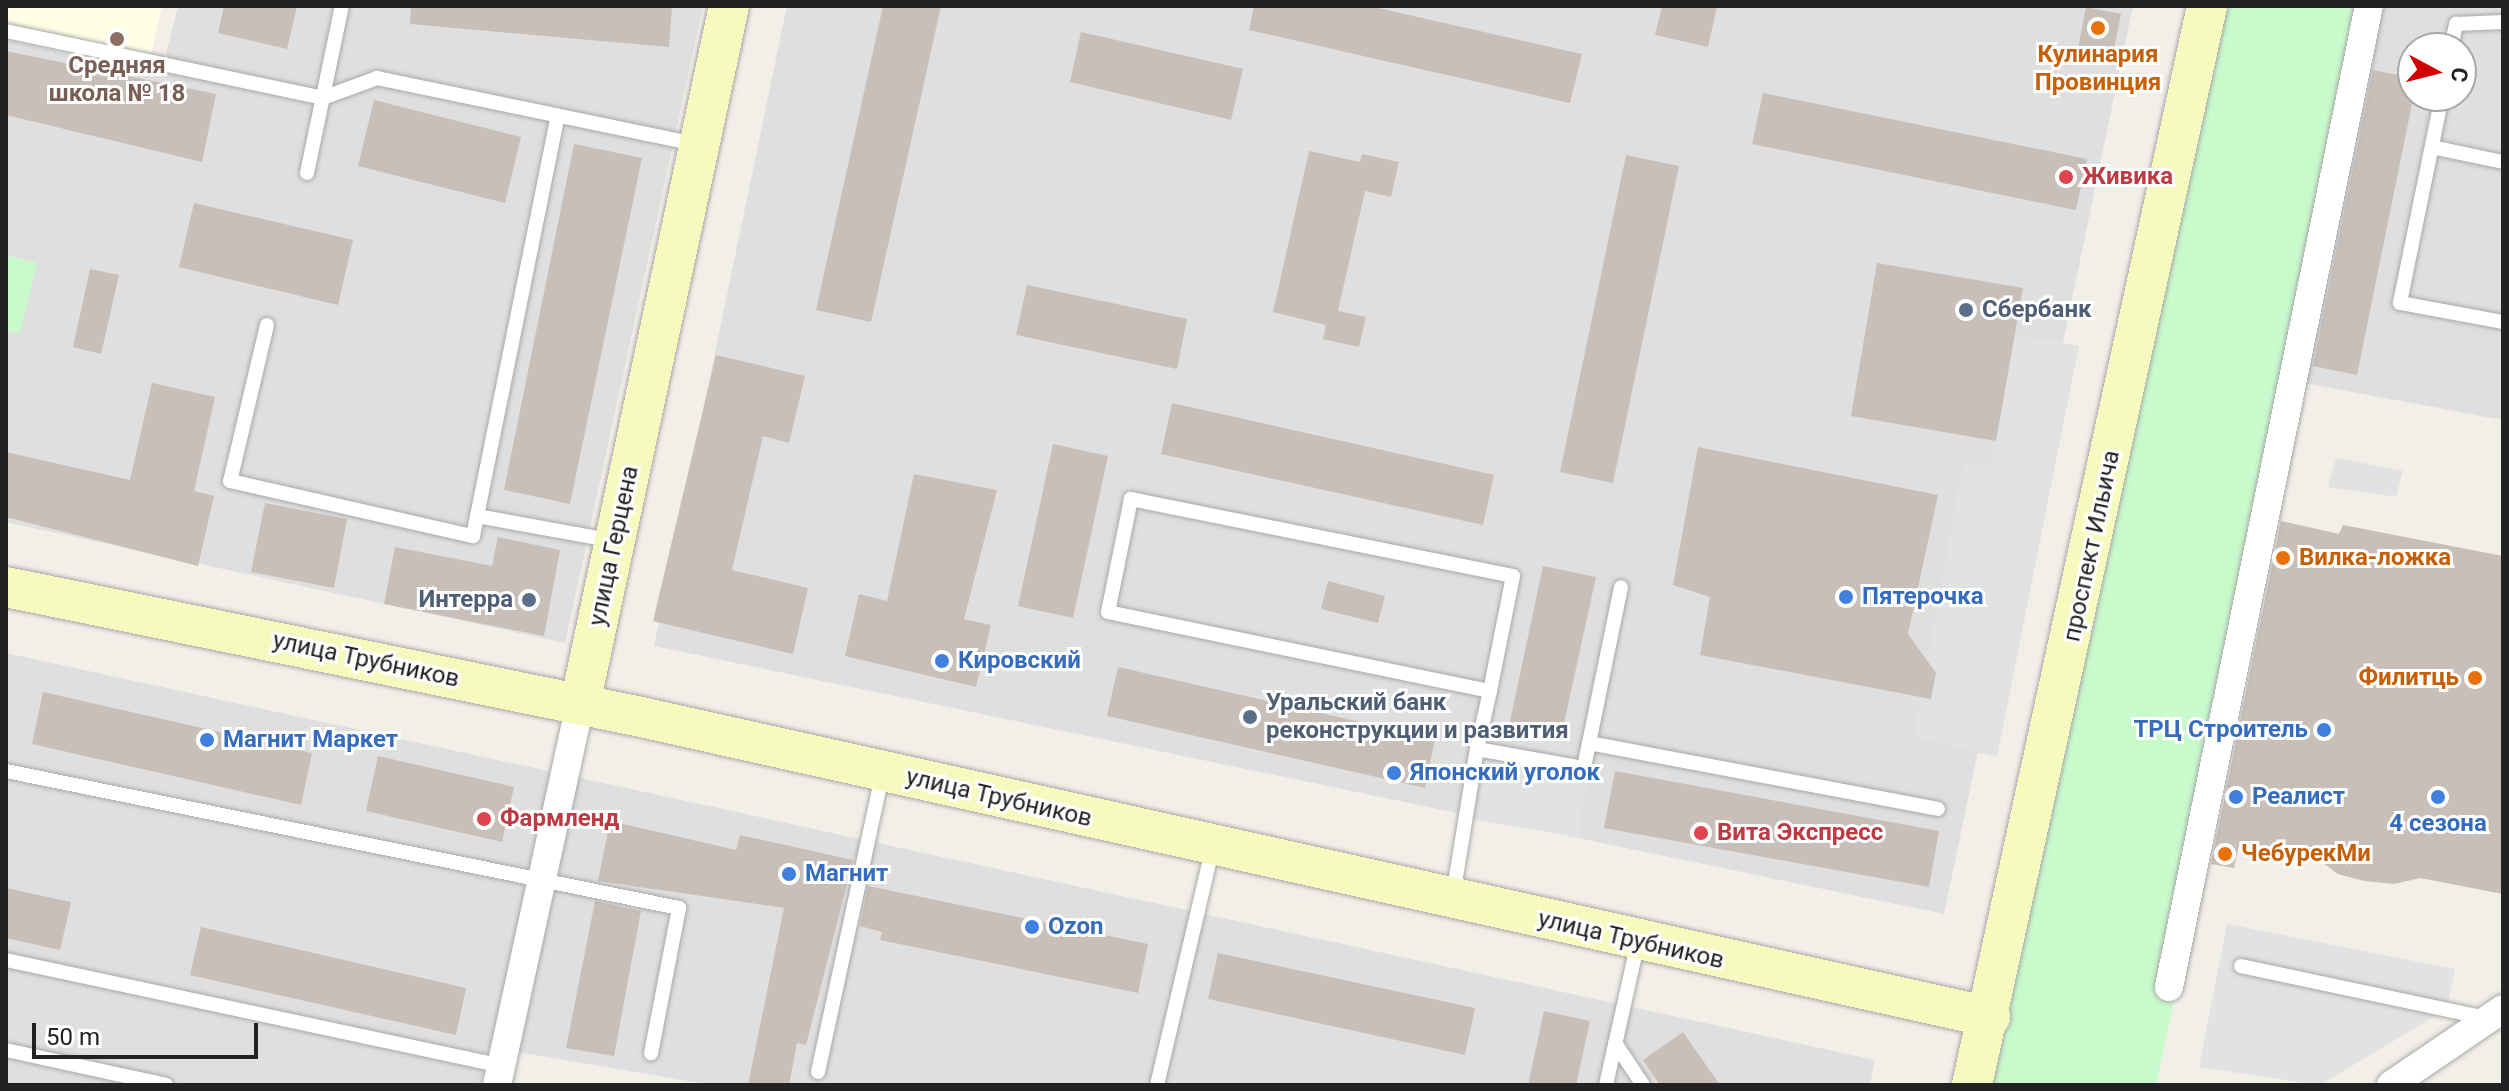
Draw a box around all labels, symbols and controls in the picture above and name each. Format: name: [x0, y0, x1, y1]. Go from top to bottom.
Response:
marker: Кулинария Провинция: [2089, 19, 2107, 37]
marker: Средняя школа № 18: [108, 30, 126, 48]
north arrow: [2397, 32, 2477, 112]
place label: Кулинария Провинция: [2035, 41, 2161, 97]
place label: Средняя школа № 18: [49, 52, 185, 108]
text: С: [2446, 66, 2473, 83]
place label: Живика: [2082, 163, 2173, 191]
marker: Живика: [2057, 168, 2075, 186]
place label: Сбербанк: [1982, 296, 2091, 324]
marker: Сбербанк: [1957, 301, 1975, 319]
street label: проспект Ильича: [2058, 448, 2126, 644]
street label: улица Герцена: [583, 463, 645, 629]
place label: Вилка-ложка: [2299, 544, 2451, 572]
marker: Вилка-ложка: [2274, 549, 2292, 567]
place label: Пятерочка: [1862, 583, 1983, 611]
place label: Интерра: [418, 586, 513, 614]
marker: Пятерочка: [1837, 588, 1855, 606]
marker: Интерра: [520, 591, 538, 609]
street label: улица Трубников: [270, 626, 462, 694]
place label: Кировский: [958, 647, 1081, 675]
marker: Кировский: [933, 652, 951, 670]
place label: Филитць: [2358, 664, 2459, 692]
marker: Филитць: [2466, 669, 2484, 687]
place label: Уральский банк реконструкции и развития: [1266, 689, 1569, 745]
marker: Уральский банк реконструкции и развития: [1241, 708, 1259, 726]
place label: ТРЦ Строитель: [2133, 716, 2308, 744]
marker: ТРЦ Строитель: [2315, 721, 2333, 739]
place label: Магнит Маркет: [223, 726, 398, 754]
marker: Магнит Маркет: [198, 731, 216, 749]
place label: Японский уголок: [1410, 759, 1600, 787]
street label: улица Трубников: [903, 763, 1095, 833]
marker: Японский уголок: [1385, 764, 1403, 782]
place label: Реалист: [2252, 783, 2345, 811]
marker: Реалист: [2227, 788, 2245, 806]
marker: 4 сезона: [2429, 788, 2447, 806]
place label: Фармленд: [500, 805, 619, 833]
marker: Фармленд: [475, 810, 493, 828]
place label: 4 сезона: [2389, 810, 2487, 838]
place label: Вита Экспресс: [1717, 819, 1883, 847]
marker: Вита Экспресс: [1692, 824, 1710, 842]
place label: ЧебурекМи: [2241, 840, 2371, 868]
marker: ЧебурекМи: [2216, 845, 2234, 863]
place label: Магнит: [805, 860, 888, 888]
marker: Магнит: [780, 865, 798, 883]
street label: улица Трубников: [1535, 905, 1727, 975]
place label: Ozon: [1048, 913, 1104, 941]
marker: Ozon: [1023, 918, 1041, 936]
scale bar: [36, 1007, 262, 1057]
text: 50 m: [46, 1023, 100, 1051]

